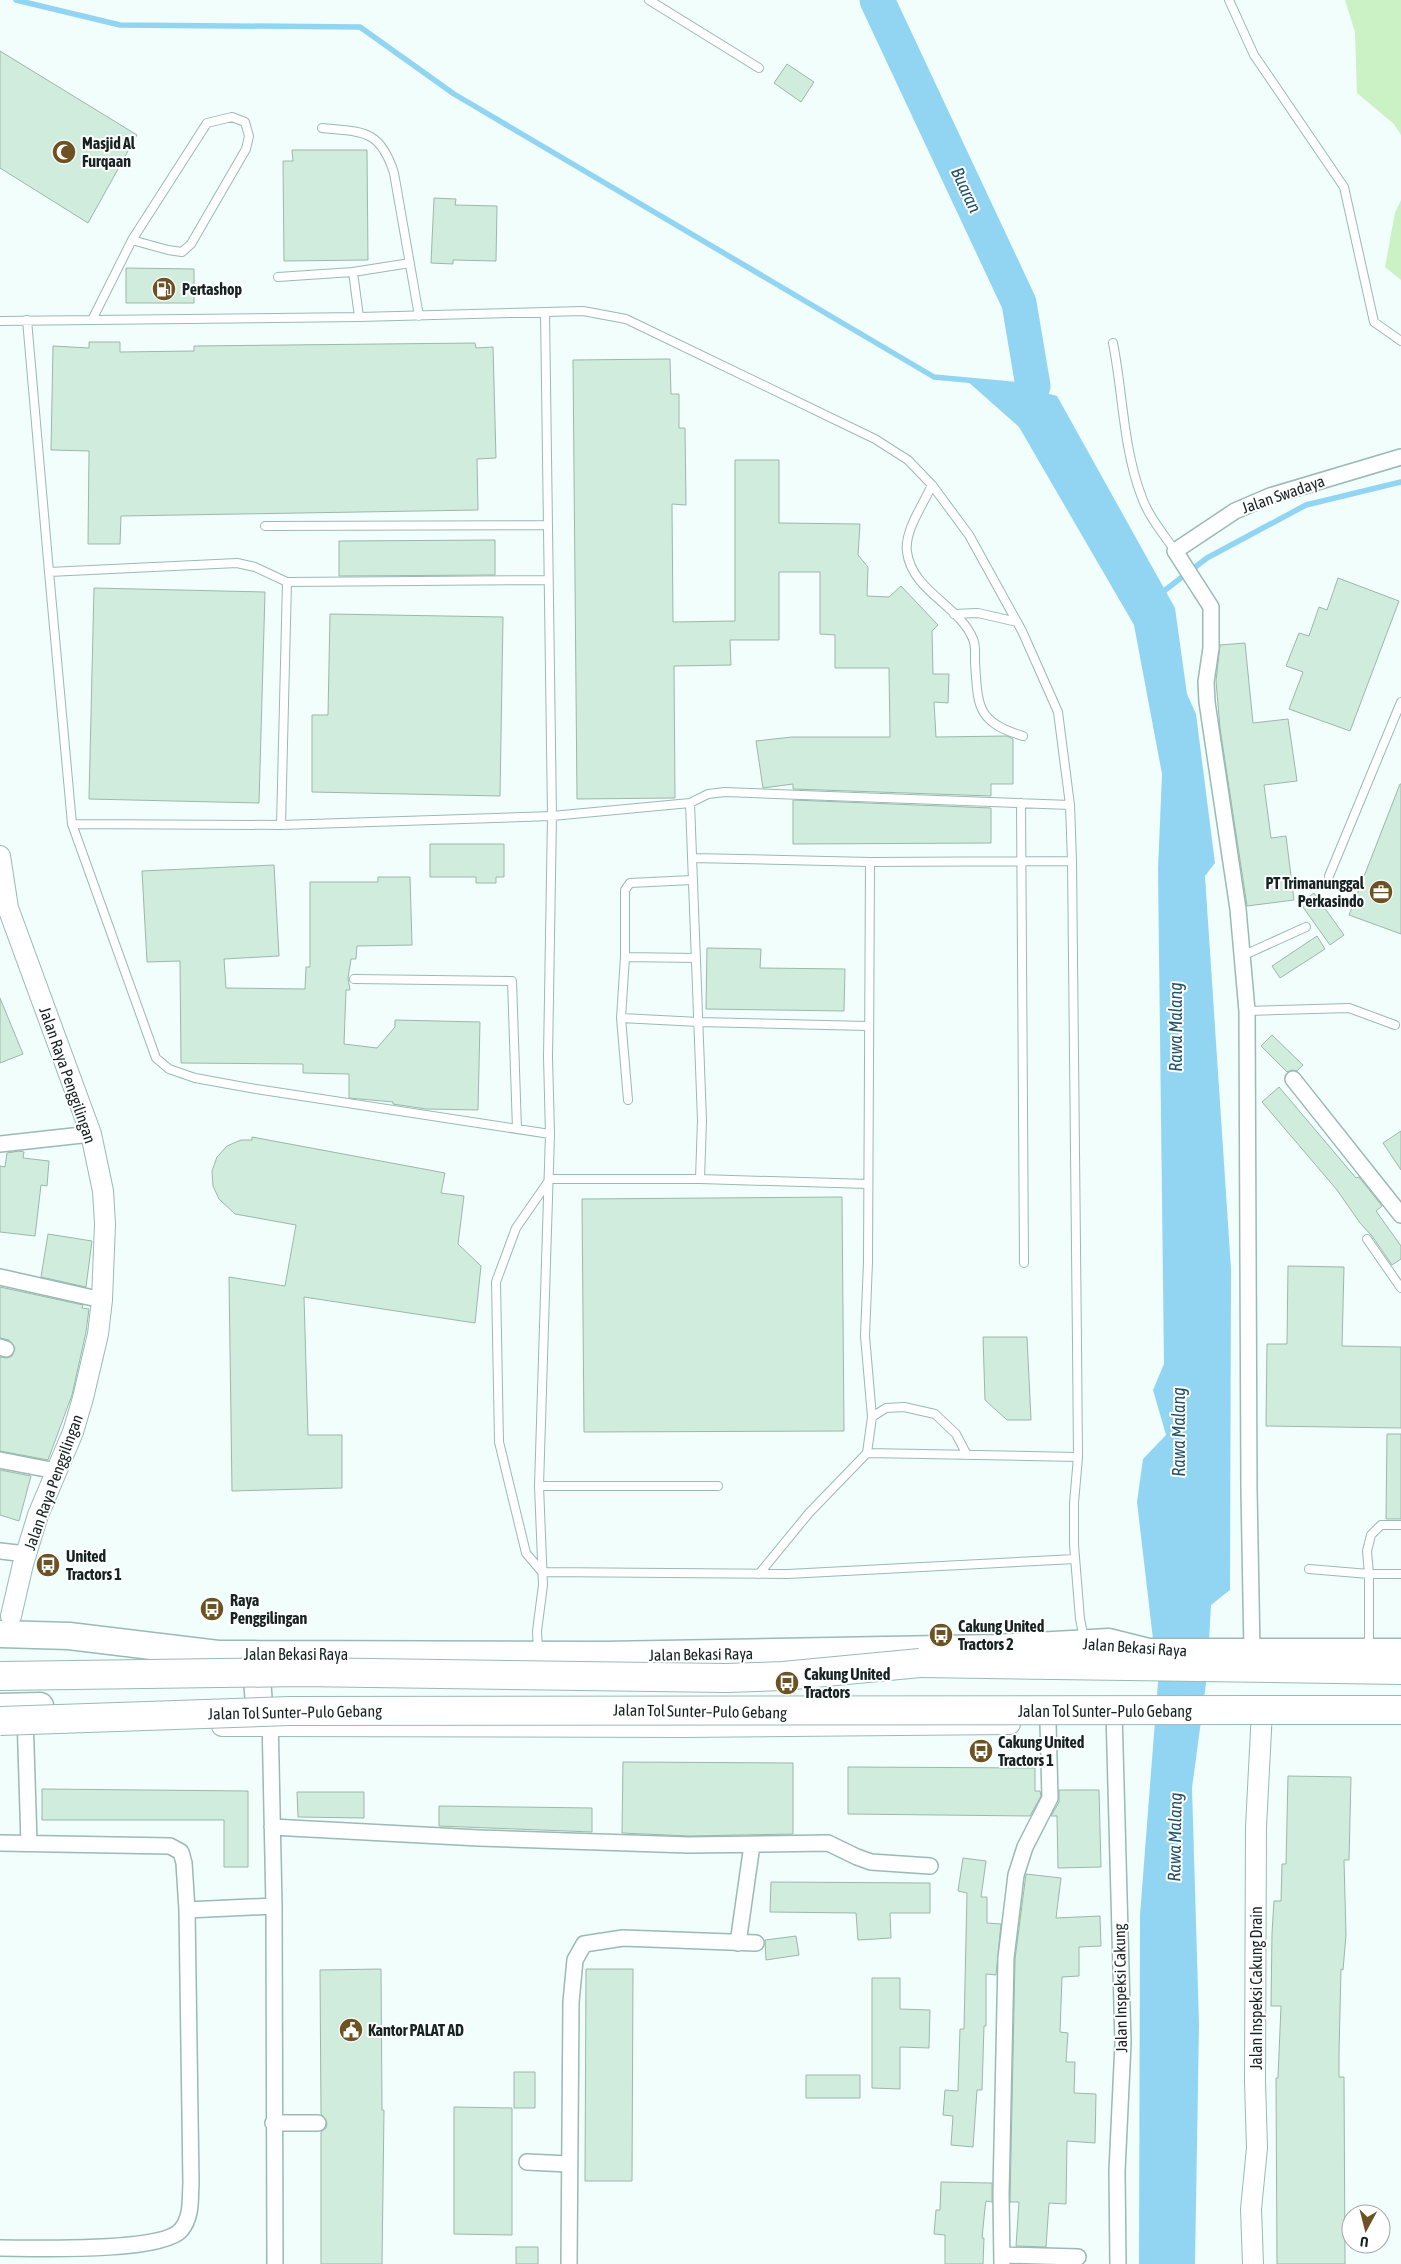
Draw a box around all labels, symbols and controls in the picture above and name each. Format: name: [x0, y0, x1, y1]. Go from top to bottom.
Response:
place label: Masjid Al Furqaan: [82, 134, 136, 170]
mosque icon: Masjid Al Furqaan: [51, 139, 77, 165]
water label: Buaran: [947, 164, 986, 216]
fuel station icon: Pertashop: [151, 276, 177, 302]
place label: Pertashop: [182, 280, 242, 298]
street label: Jalan Swadaya: [1239, 471, 1327, 518]
place label: PT Trimanunggal Perkasindo: [1265, 874, 1365, 910]
office icon: PT Trimanunggal Perkasindo: [1368, 879, 1394, 905]
water label: Rawa Malang: [1165, 982, 1186, 1072]
street label: Jalan Raya Penggilingan: [35, 1004, 100, 1146]
water label: Rawa Malang: [1168, 1387, 1189, 1477]
street label: Jalan Raya Penggilingan: [20, 1412, 87, 1553]
place label: United Tractors 1: [66, 1547, 122, 1583]
bus stop icon: United Tractors 1: [35, 1552, 61, 1578]
place label: Raya Penggilingan: [230, 1591, 308, 1627]
bus stop icon: Raya Penggilingan: [199, 1596, 225, 1622]
place label: Cakung United Tractors 2: [958, 1617, 1045, 1653]
bus stop icon: Cakung United Tractors 2: [928, 1622, 954, 1648]
street label: Jalan Bekasi Raya: [1082, 1634, 1188, 1661]
street label: Jalan Bekasi Raya: [649, 1644, 753, 1665]
street label: Jalan Bekasi Raya: [244, 1645, 348, 1664]
place label: Cakung United Tractors: [804, 1665, 891, 1701]
bus stop icon: Cakung United Tractors: [774, 1670, 800, 1696]
street label: Jalan Tol Sunter–Pulo Gebang: [613, 1700, 787, 1723]
street label: Jalan Tol Sunter–Pulo Gebang: [208, 1701, 382, 1724]
street label: Jalan Tol Sunter–Pulo Gebang: [1018, 1702, 1192, 1721]
place label: Cakung United Tractors 1: [998, 1733, 1085, 1769]
bus stop icon: Cakung United Tractors 1: [968, 1738, 994, 1764]
water label: Rawa Malang: [1163, 1792, 1186, 1882]
street label: Jalan Inspeksi Cakung Drain: [1247, 1906, 1266, 2070]
street label: Jalan Inspeksi Cakung: [1110, 1923, 1131, 2053]
public building icon: Kantor PALAT AD: [338, 2017, 364, 2043]
place label: Kantor PALAT AD: [368, 2021, 464, 2039]
north arrow: [1341, 2204, 1391, 2254]
text: U: [1359, 2233, 1369, 2250]

